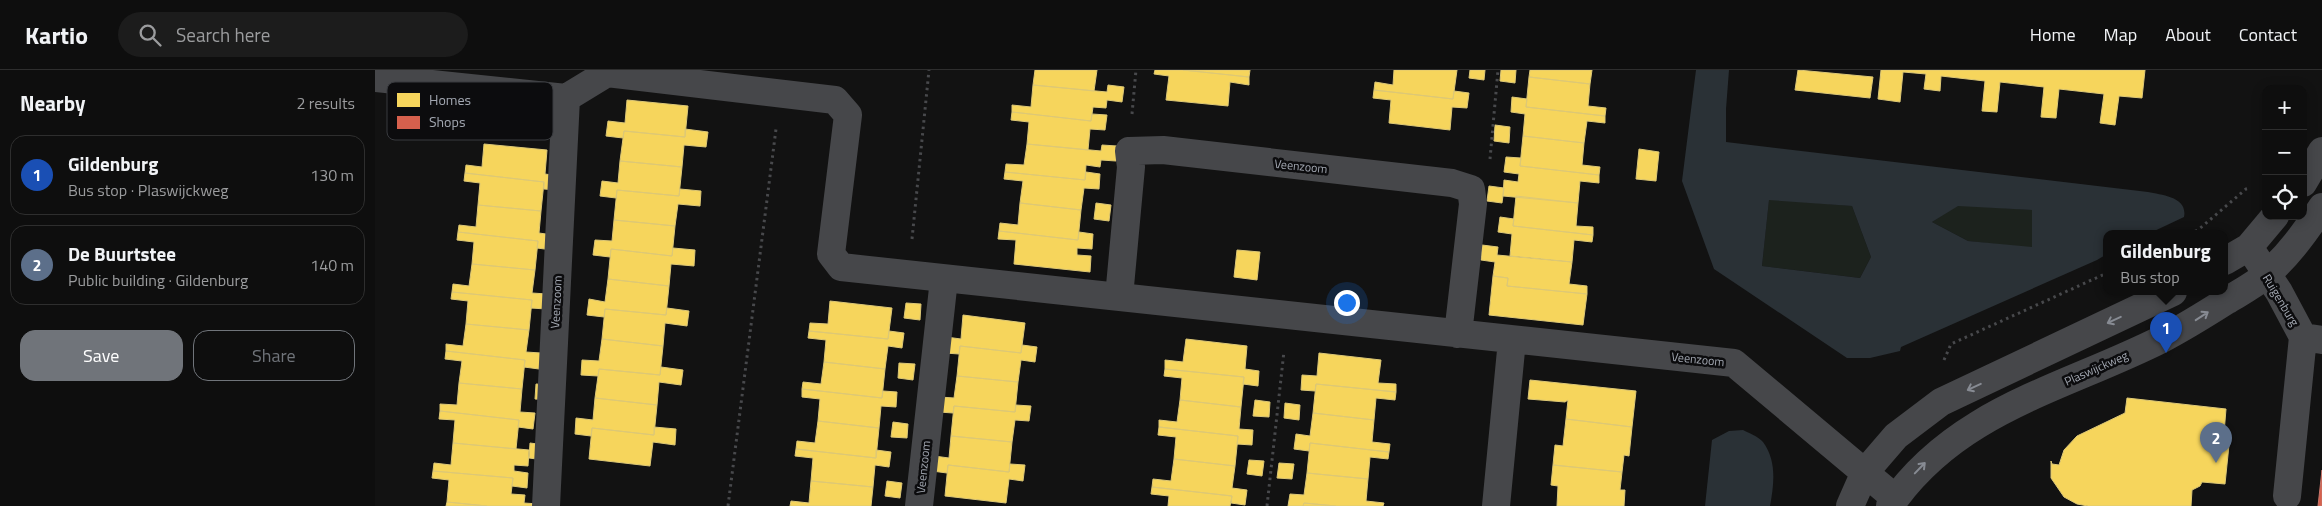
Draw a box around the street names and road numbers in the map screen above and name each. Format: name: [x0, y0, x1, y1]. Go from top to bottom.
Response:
street label: Veenzoom: [1274, 154, 1328, 178]
street label: Ruigenburg: [2258, 270, 2304, 330]
street label: Veenzoom: [545, 275, 567, 329]
street label: Plaswijckweg: [2061, 345, 2131, 391]
street label: Veenzoom: [1671, 347, 1725, 371]
street label: Veenzoom: [911, 440, 935, 494]

